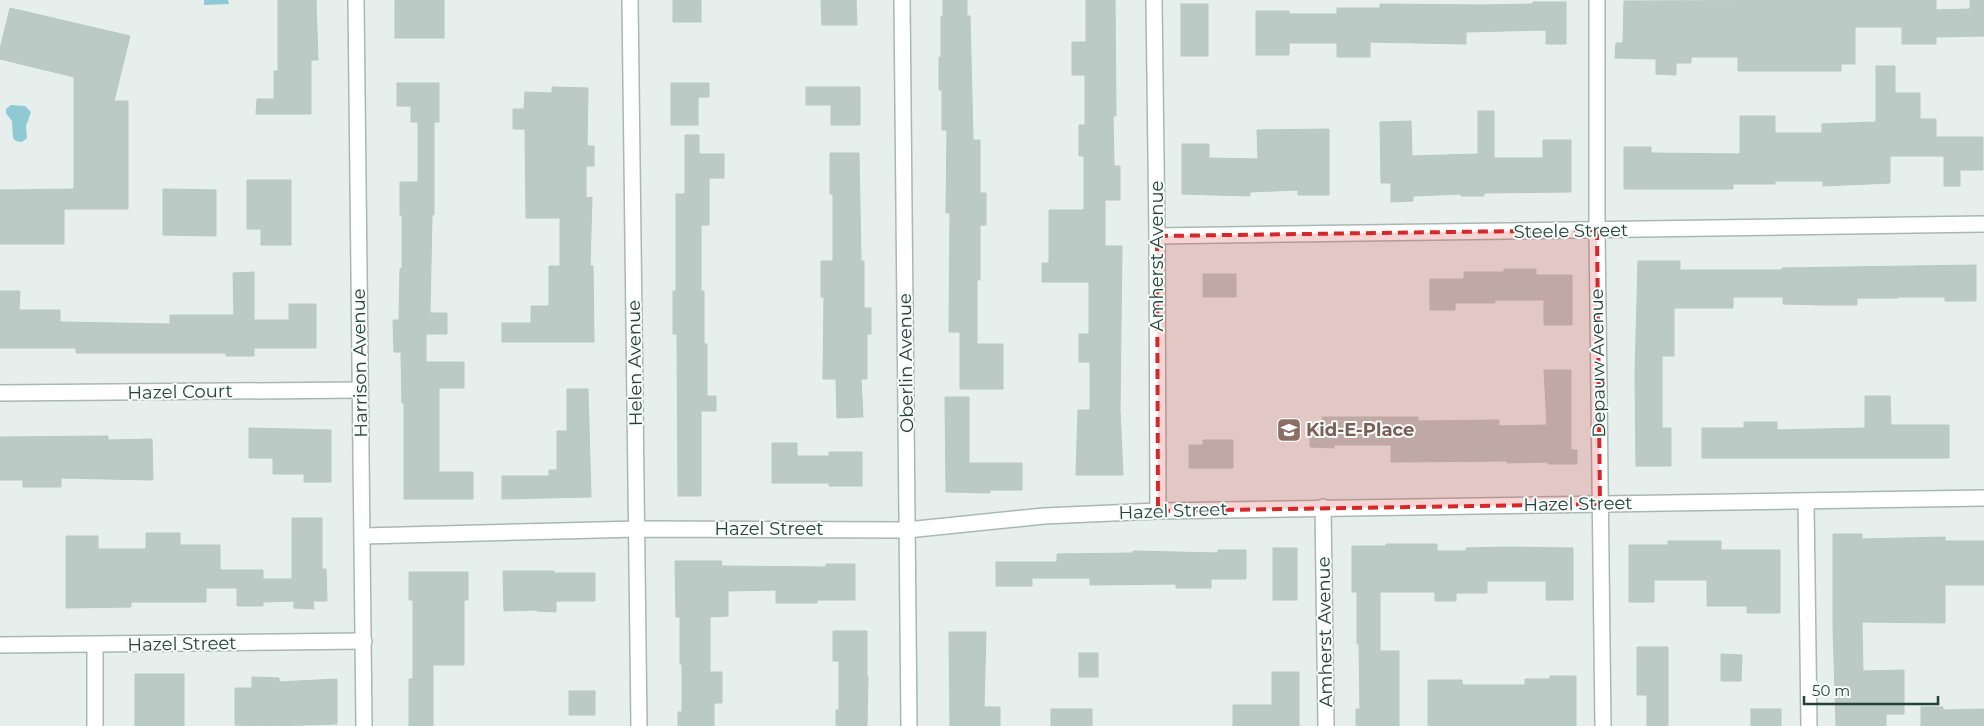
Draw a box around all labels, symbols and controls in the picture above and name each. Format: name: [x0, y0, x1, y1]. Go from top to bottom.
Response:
street label: Amherst Avenue: [1146, 180, 1168, 331]
street label: Steele Street: [1513, 219, 1629, 243]
street label: Harrison Avenue: [348, 288, 372, 438]
street label: Depauw Avenue: [1586, 288, 1610, 438]
street label: Oberlin Avenue: [894, 293, 918, 433]
street label: Helen Avenue: [623, 300, 647, 426]
street label: Hazel Court: [127, 380, 233, 404]
school or university icon: Kid-E-Place: [1276, 417, 1302, 443]
place label: Kid-E-Place: [1306, 419, 1414, 441]
street label: Hazel Street: [1523, 492, 1633, 516]
street label: Hazel Street: [1118, 498, 1228, 524]
street label: Hazel Street: [714, 518, 824, 540]
street label: Amherst Avenue: [1313, 556, 1337, 708]
street label: Hazel Street: [127, 632, 237, 656]
scale bar: [1804, 674, 1938, 706]
text: 50 m: [1812, 681, 1850, 700]

